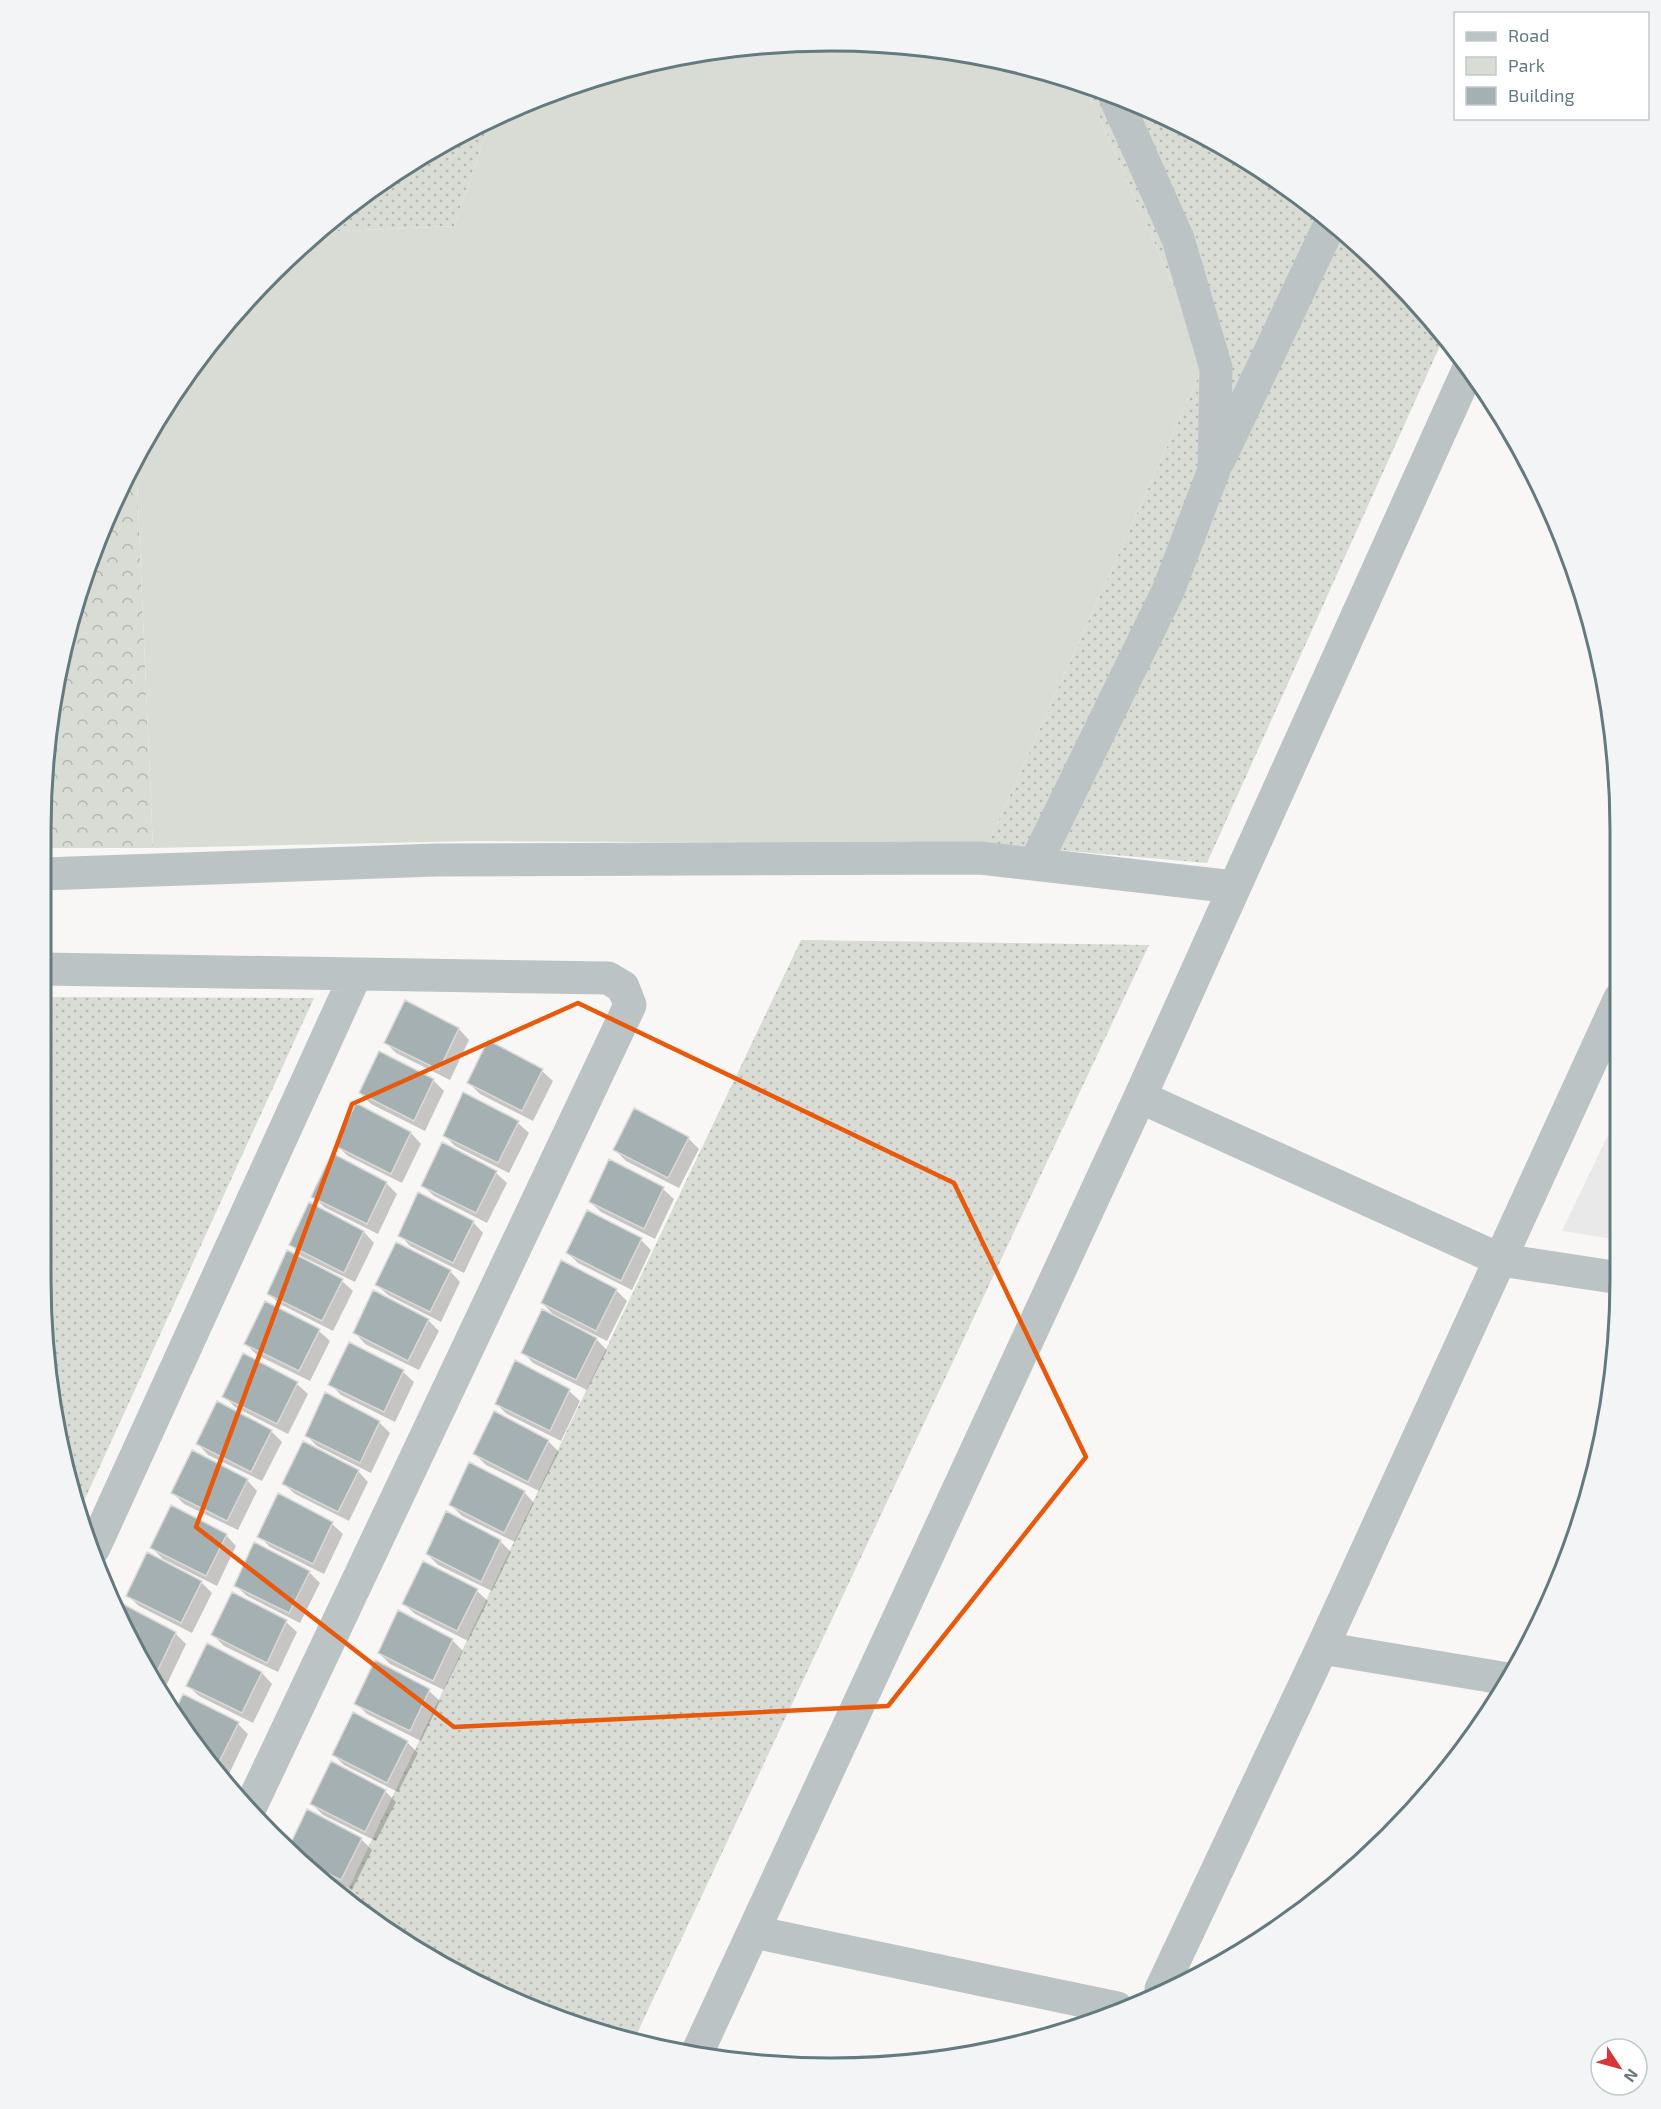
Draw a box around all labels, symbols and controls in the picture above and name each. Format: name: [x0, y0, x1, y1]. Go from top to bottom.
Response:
legend: [1454, 12, 1649, 120]
text: Road: [1508, 24, 1549, 46]
text: Park: [1508, 54, 1545, 76]
text: Building: [1508, 84, 1575, 106]
north arrow: [1589, 2037, 1649, 2097]
text: N: [1620, 2066, 1643, 2086]

